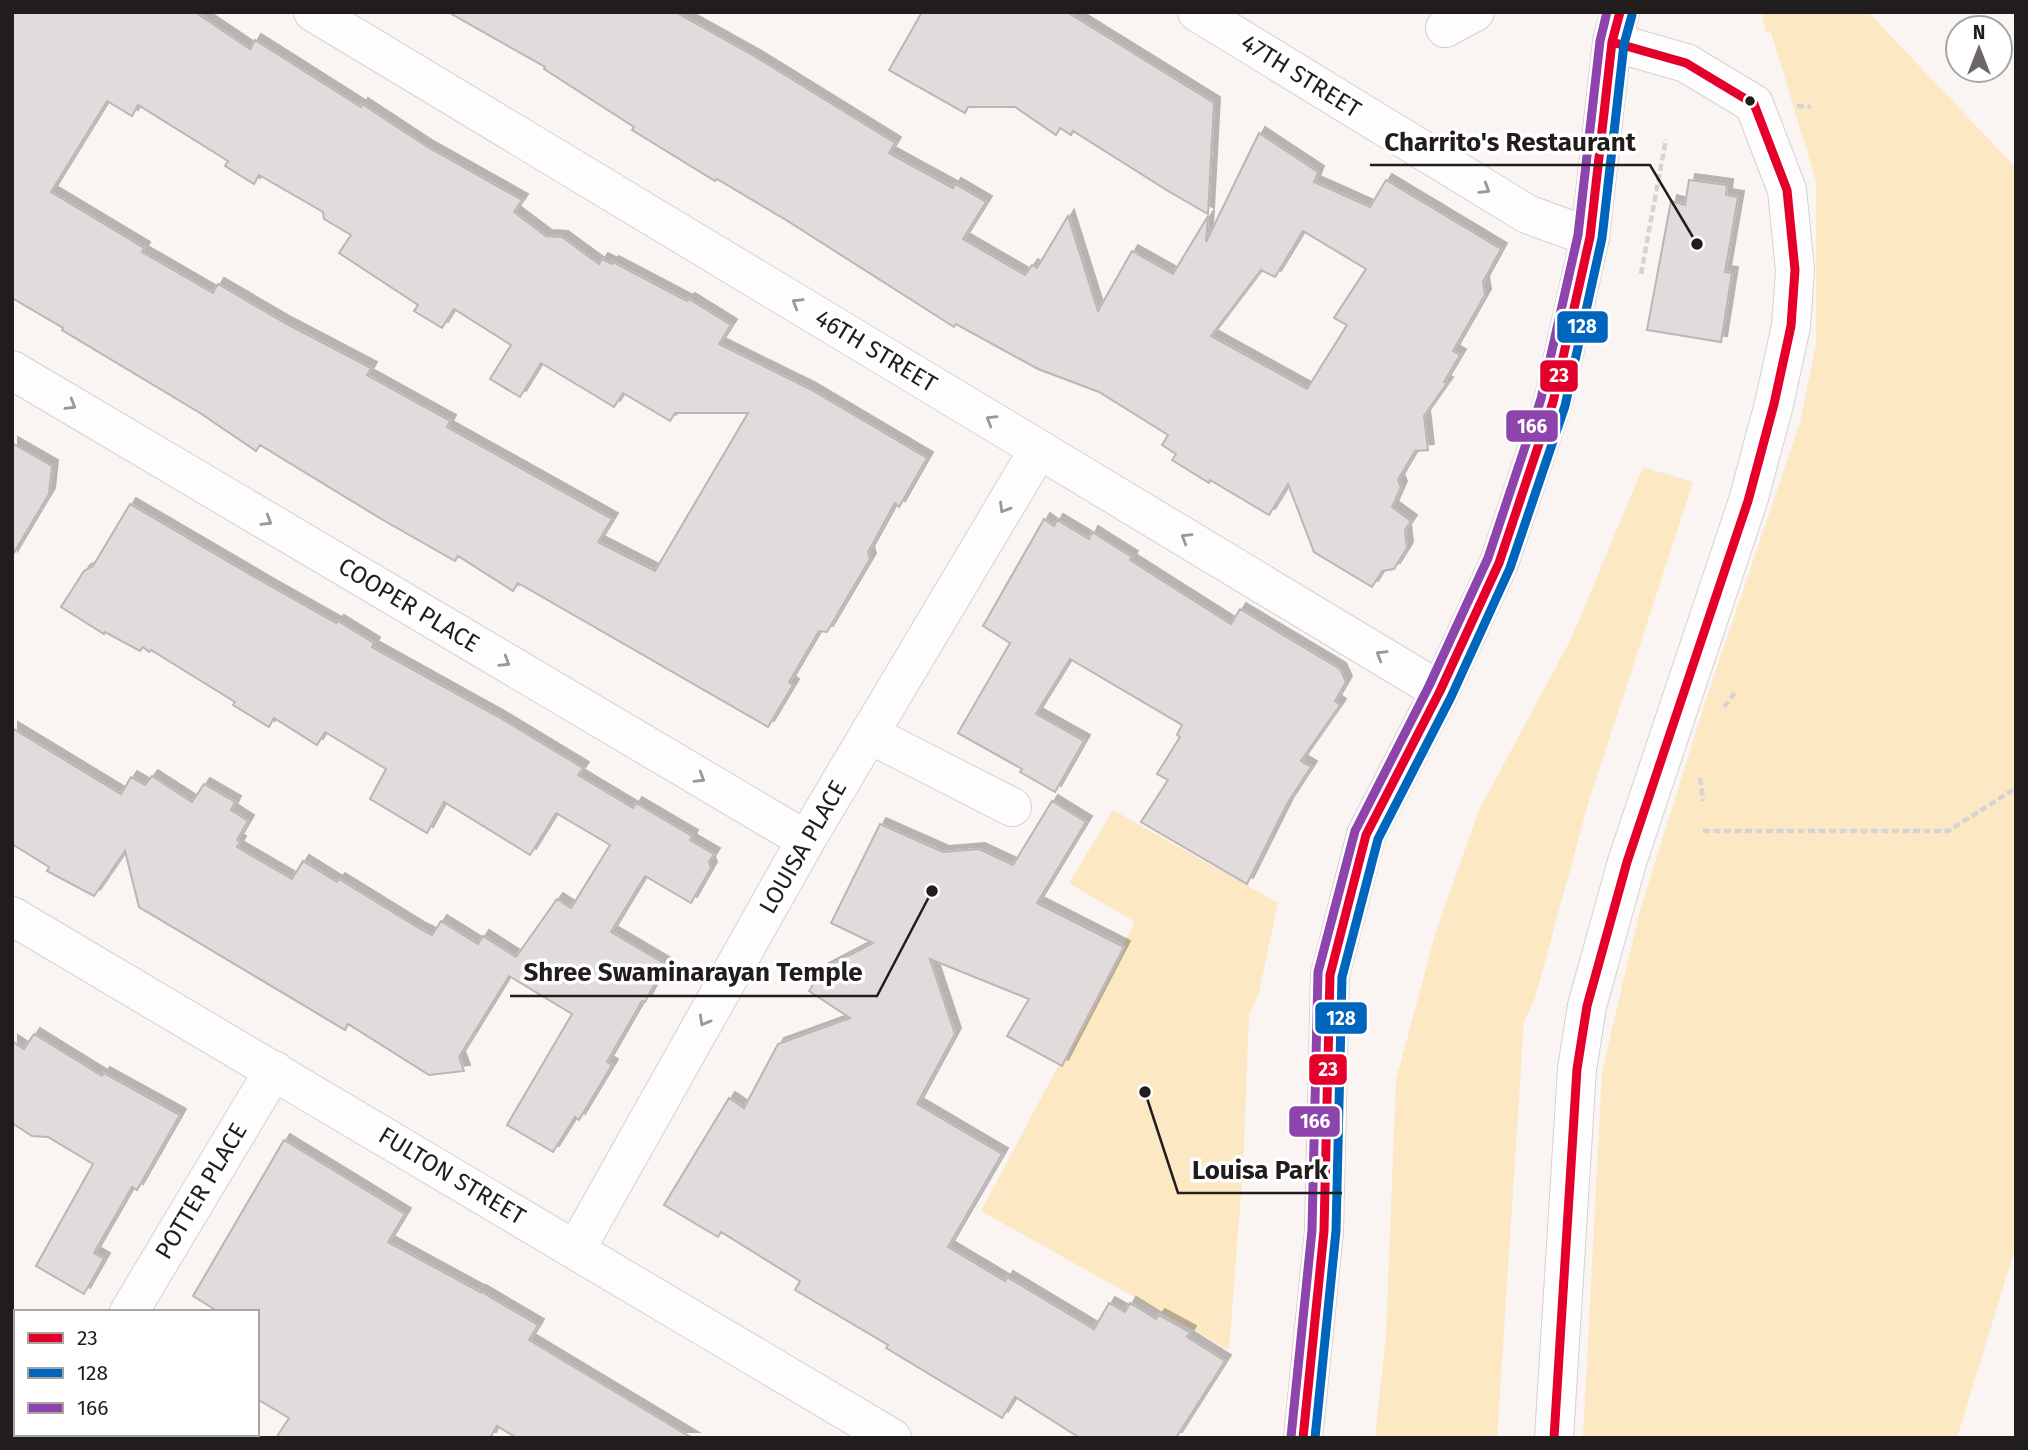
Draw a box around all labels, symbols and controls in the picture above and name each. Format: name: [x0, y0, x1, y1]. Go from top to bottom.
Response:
north arrow: [1944, 14, 2014, 84]
text: N: [1973, 21, 1985, 44]
street label: 47TH STREET: [1236, 28, 1366, 124]
unlabelled marker: [1743, 94, 1757, 108]
callout: Charrito's Restaurant: [1370, 118, 1650, 165]
text: Charrito's Restaurant: [1384, 127, 1637, 158]
one-way arrow: [1477, 180, 1490, 193]
one-way arrow: [791, 298, 804, 311]
street label: 46TH STREET: [810, 304, 942, 399]
line badge: 128: [1556, 310, 1609, 344]
text: 128: [1567, 315, 1597, 338]
line badge: 23: [1539, 359, 1579, 393]
text: 23: [1549, 364, 1569, 387]
one-way arrow: [63, 396, 76, 409]
line badge: 166: [1505, 409, 1559, 443]
text: 166: [1517, 415, 1547, 438]
one-way arrow: [986, 416, 999, 429]
one-way arrow: [999, 500, 1012, 513]
one-way arrow: [259, 512, 272, 525]
one-way arrow: [1181, 533, 1194, 546]
street label: COOPER PLACE: [333, 552, 485, 658]
one-way arrow: [1376, 651, 1389, 664]
one-way arrow: [497, 653, 510, 666]
one-way arrow: [693, 769, 706, 782]
street label: LOUISA PLACE: [754, 775, 852, 919]
callout: Shree Swaminarayan Temple: [510, 949, 877, 996]
text: Shree Swaminarayan Temple: [523, 957, 863, 988]
line badge: 128: [1314, 1001, 1368, 1035]
text: 128: [1326, 1007, 1356, 1030]
one-way arrow: [699, 1014, 712, 1027]
line badge: 23: [1308, 1053, 1348, 1086]
text: 23: [1318, 1058, 1338, 1081]
line badge: 166: [1288, 1105, 1341, 1138]
text: 166: [1300, 1110, 1330, 1133]
street label: POTTER PLACE: [149, 1118, 253, 1264]
street label: FULTON STREET: [374, 1121, 531, 1231]
callout: Louisa Park: [1178, 1146, 1342, 1193]
text: Louisa Park: [1192, 1155, 1329, 1186]
legend: [14, 1310, 259, 1436]
text: 23: [77, 1325, 98, 1351]
text: 128: [77, 1360, 108, 1386]
text: 166: [77, 1395, 108, 1421]

